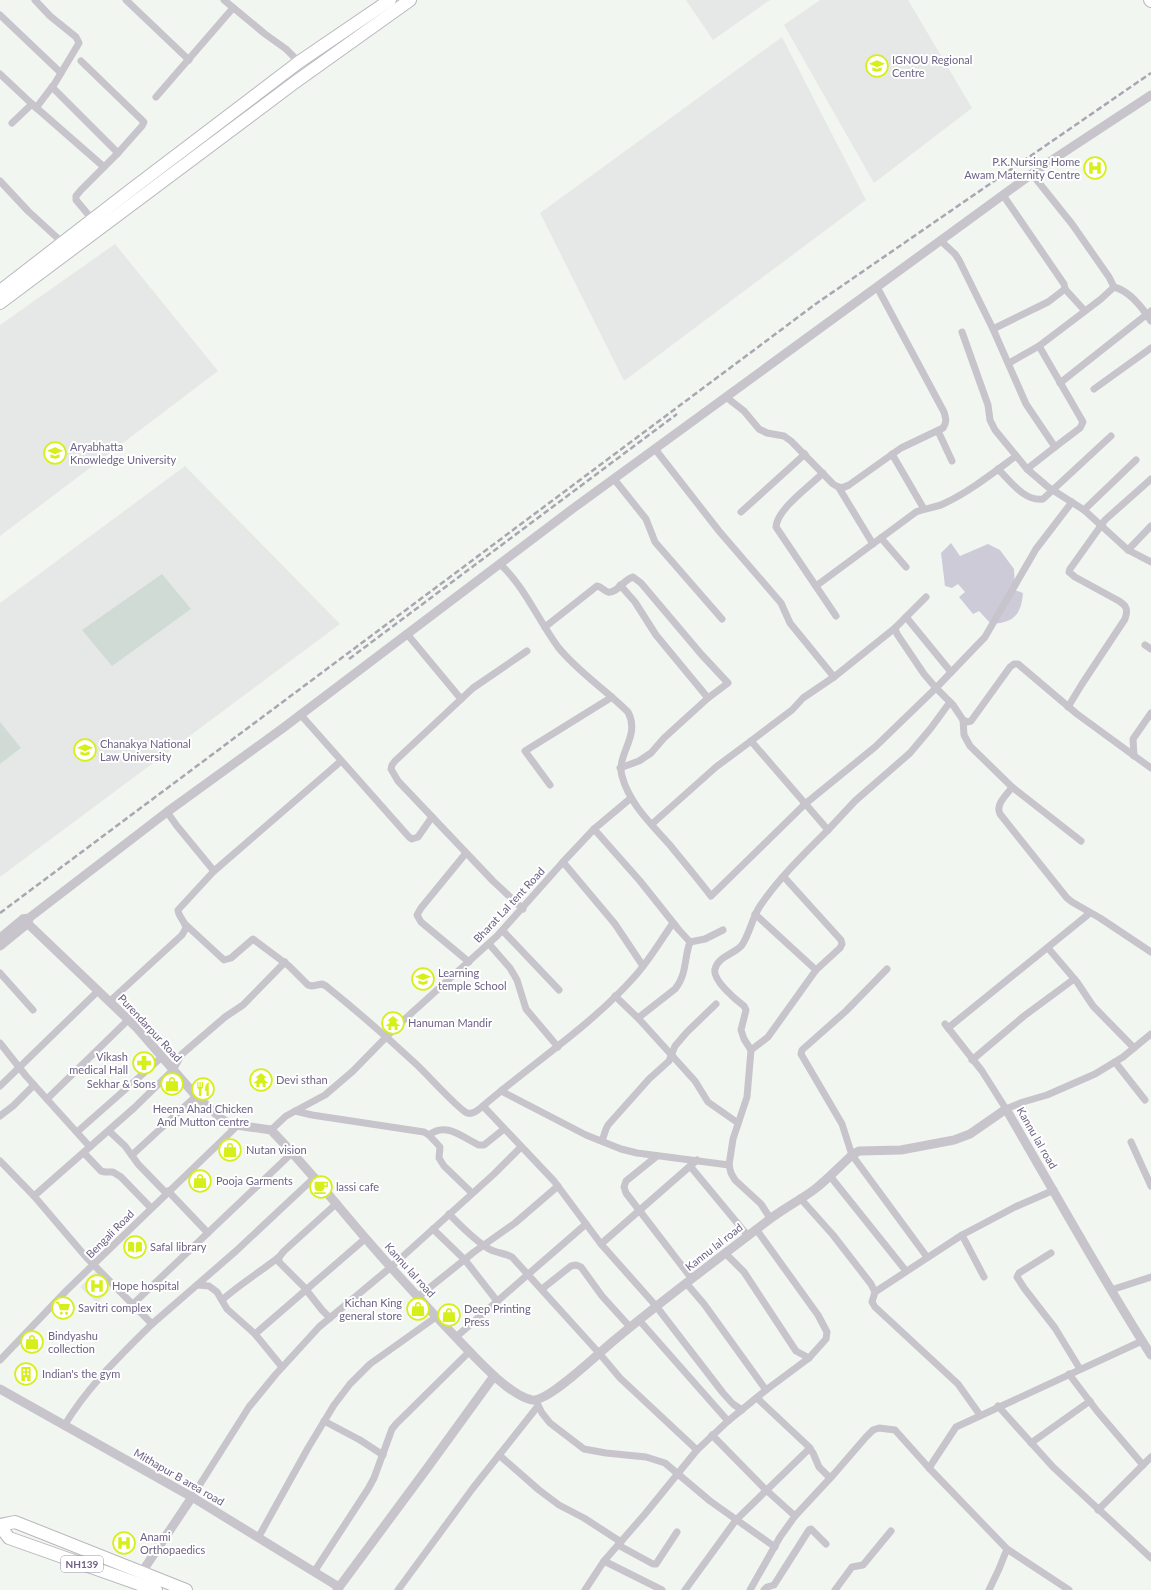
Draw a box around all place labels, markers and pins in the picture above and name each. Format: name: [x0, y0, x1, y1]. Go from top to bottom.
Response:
school or university icon: IGNOU Regional Centre: [864, 53, 890, 79]
place label: IGNOU Regional Centre: [892, 53, 972, 79]
place label: P.K.Nursing Home Awam Maternity Centre: [964, 155, 1080, 181]
hospital icon: P.K.Nursing Home Awam Maternity Centre: [1082, 155, 1108, 181]
school or university icon: Aryabhatta Knowledge University: [42, 440, 68, 466]
place label: Aryabhatta Knowledge University: [70, 440, 176, 466]
school or university icon: Chanakya National Law University: [72, 737, 98, 763]
place label: Chanakya National Law University: [100, 737, 191, 763]
school or university icon: Learning temple School: [410, 966, 436, 992]
place label: Learning temple School: [438, 966, 507, 992]
temple icon: Hanuman Mandir: [380, 1010, 406, 1036]
place label: Hanuman Mandir: [408, 1016, 492, 1029]
place label: Vikash medical Hall: [69, 1050, 128, 1076]
pharmacy icon: Vikash medical Hall: [131, 1050, 157, 1076]
temple icon: Devi sthan: [248, 1067, 274, 1093]
shop icon: Sekhar & Sons: [159, 1071, 185, 1097]
place label: Devi sthan: [276, 1073, 328, 1086]
restaurant icon: Heena Ahad Chicken And Mutton centre: [190, 1076, 216, 1102]
place label: Sekhar & Sons: [87, 1077, 156, 1090]
place label: Heena Ahad Chicken And Mutton centre: [153, 1102, 253, 1128]
shop icon: Nutan vision: [217, 1137, 243, 1163]
place label: Nutan vision: [246, 1143, 307, 1156]
shop icon: Pooja Garments: [187, 1168, 213, 1194]
place label: Pooja Garments: [216, 1174, 293, 1187]
cafe icon: lassi cafe: [308, 1174, 334, 1200]
place label: lassi cafe: [336, 1180, 379, 1193]
library icon: Safal library: [122, 1234, 148, 1260]
place label: Safal library: [150, 1240, 207, 1253]
hospital icon: Hope hospital: [84, 1273, 110, 1299]
place label: Hope hospital: [112, 1279, 179, 1292]
supermarket icon: Savitri complex: [50, 1295, 76, 1321]
place label: Kichan King general store: [339, 1296, 402, 1322]
shop icon: Kichan King general store: [405, 1296, 431, 1322]
place label: Savitri complex: [78, 1301, 152, 1314]
shop icon: Deep Printing Press: [436, 1302, 462, 1328]
place label: Deep Printing Press: [464, 1302, 531, 1328]
shop icon: Bindyashu collection: [19, 1329, 45, 1355]
place label: Bindyashu collection: [48, 1329, 98, 1355]
building icon: Indian's the gym: [13, 1361, 39, 1387]
place label: Indian's the gym: [42, 1367, 120, 1380]
hospital icon: Anami Orthopaedics: [111, 1530, 137, 1556]
place label: Anami Orthopaedics: [140, 1530, 206, 1556]

